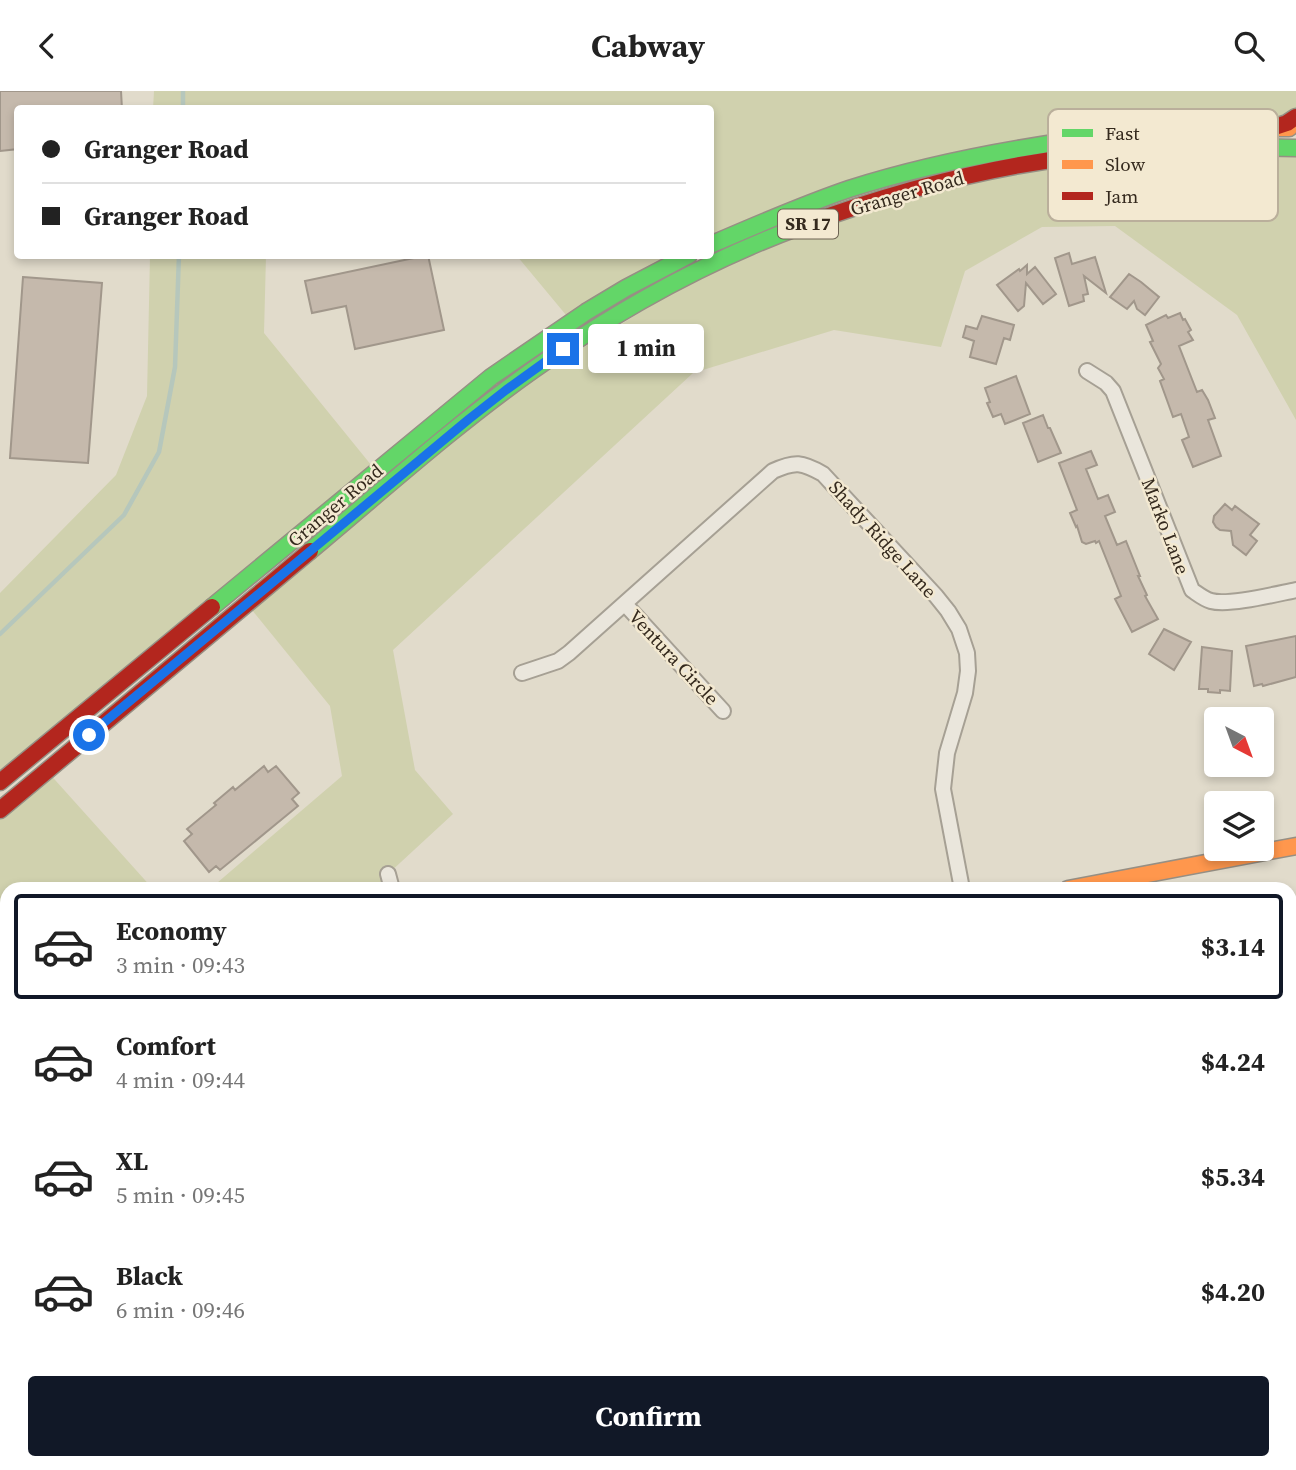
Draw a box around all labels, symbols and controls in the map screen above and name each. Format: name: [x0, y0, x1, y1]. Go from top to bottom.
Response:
text: Cabway: [591, 24, 705, 68]
icon: back: [28, 27, 66, 65]
icon: search: [1230, 27, 1268, 65]
legend: [1048, 109, 1278, 221]
text: Fast: [1105, 120, 1140, 146]
text: Granger Road: [84, 131, 249, 167]
text: Slow: [1105, 151, 1146, 177]
street label: Granger Road: [847, 164, 967, 222]
text: Jam: [1104, 183, 1138, 209]
text: Granger Road: [84, 198, 249, 234]
road number: SR 17: [778, 209, 838, 239]
callout: 1 min: [588, 324, 703, 373]
text: 1 min: [616, 332, 676, 364]
route end: [547, 333, 579, 365]
street label: Granger Road: [282, 457, 388, 552]
street label: Marko Lane: [1136, 474, 1196, 578]
street label: Shady Ridge Lane: [823, 475, 943, 603]
street label: Ventura Circle: [623, 604, 725, 710]
north arrow: [1204, 707, 1274, 777]
map controls: [1204, 707, 1274, 861]
route start: [73, 719, 105, 751]
button: layers: [1204, 791, 1274, 861]
text: Economy: [116, 913, 227, 949]
icon: car: [32, 915, 95, 978]
text: $3.14: [1201, 929, 1265, 965]
text: 3 min · 09:43: [116, 949, 245, 981]
text: Comfort: [116, 1028, 216, 1064]
icon: car: [32, 1030, 95, 1093]
text: $4.24: [1201, 1044, 1265, 1080]
text: 4 min · 09:44: [116, 1064, 245, 1096]
text: XL: [116, 1143, 148, 1179]
icon: car: [32, 1145, 95, 1208]
text: $5.34: [1201, 1159, 1265, 1195]
text: 5 min · 09:45: [116, 1179, 245, 1211]
text: Black: [116, 1258, 183, 1294]
icon: car: [32, 1260, 95, 1323]
text: $4.20: [1201, 1274, 1265, 1310]
text: 6 min · 09:46: [116, 1294, 245, 1326]
button: Confirm: [28, 1376, 1269, 1456]

